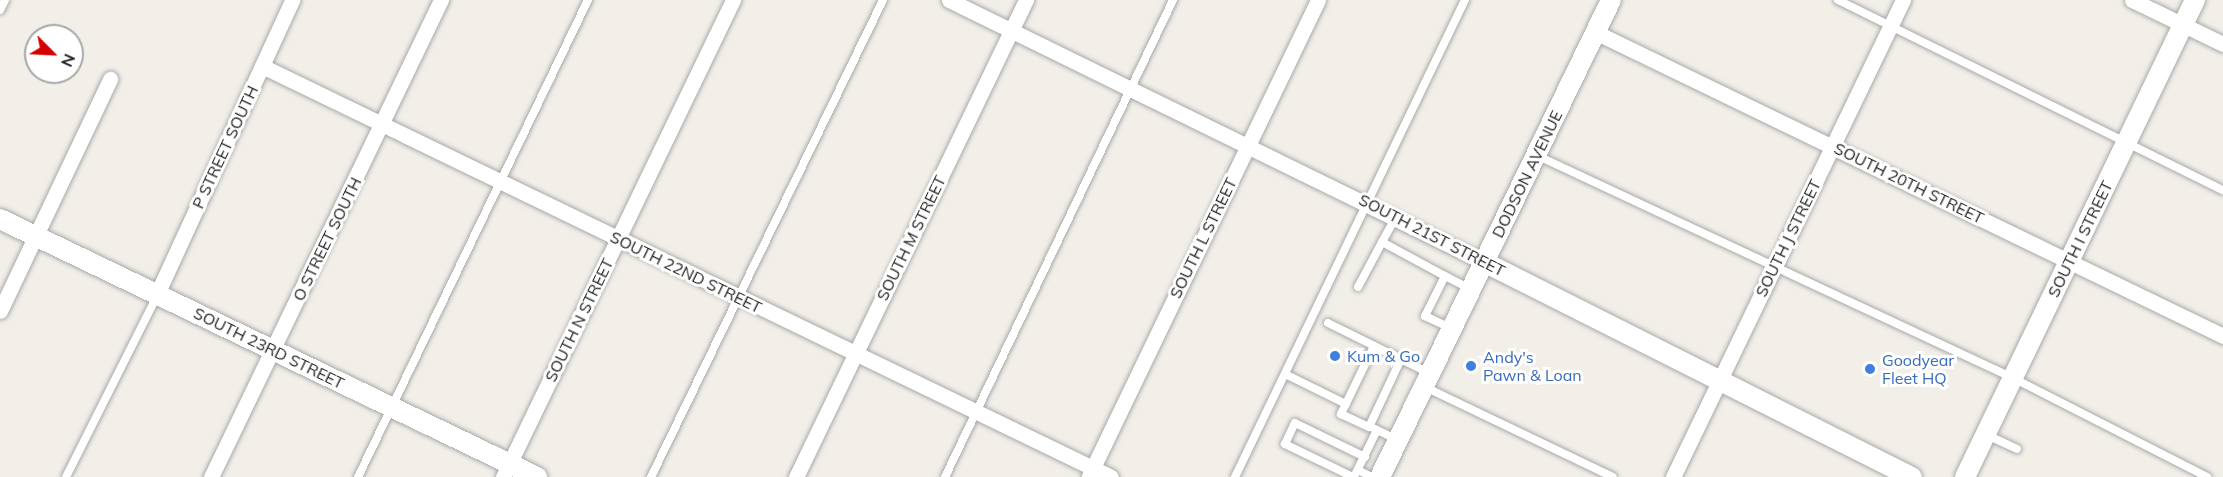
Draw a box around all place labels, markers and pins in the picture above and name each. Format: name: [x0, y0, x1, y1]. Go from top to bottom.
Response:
place label: Kum & Go: [1347, 346, 1420, 366]
place label: Andy's Pawn & Loan: [1483, 347, 1582, 385]
marker: Kum & Go: [1328, 349, 1342, 363]
place label: Goodyear Fleet HQ: [1882, 350, 1954, 388]
marker: Andy's Pawn & Loan: [1464, 359, 1478, 373]
marker: Goodyear Fleet HQ: [1863, 362, 1877, 376]

